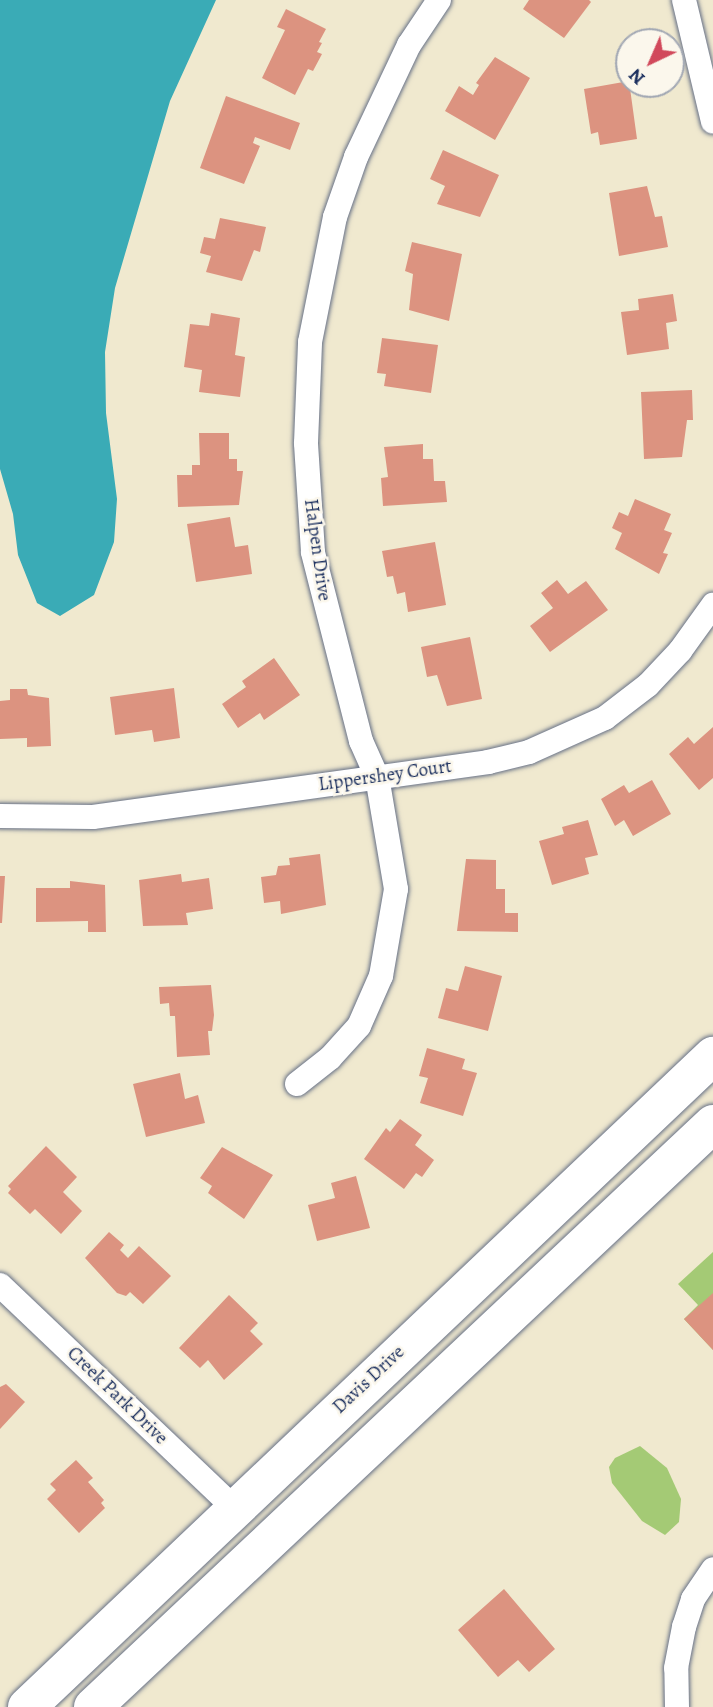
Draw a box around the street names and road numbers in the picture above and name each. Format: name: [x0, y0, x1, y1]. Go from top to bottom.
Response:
street label: Halpen Drive: [299, 498, 335, 602]
street label: Lippershey Court: [317, 755, 453, 797]
street label: Davis Drive: [328, 1341, 410, 1419]
street label: Creek Park Drive: [62, 1342, 172, 1450]

